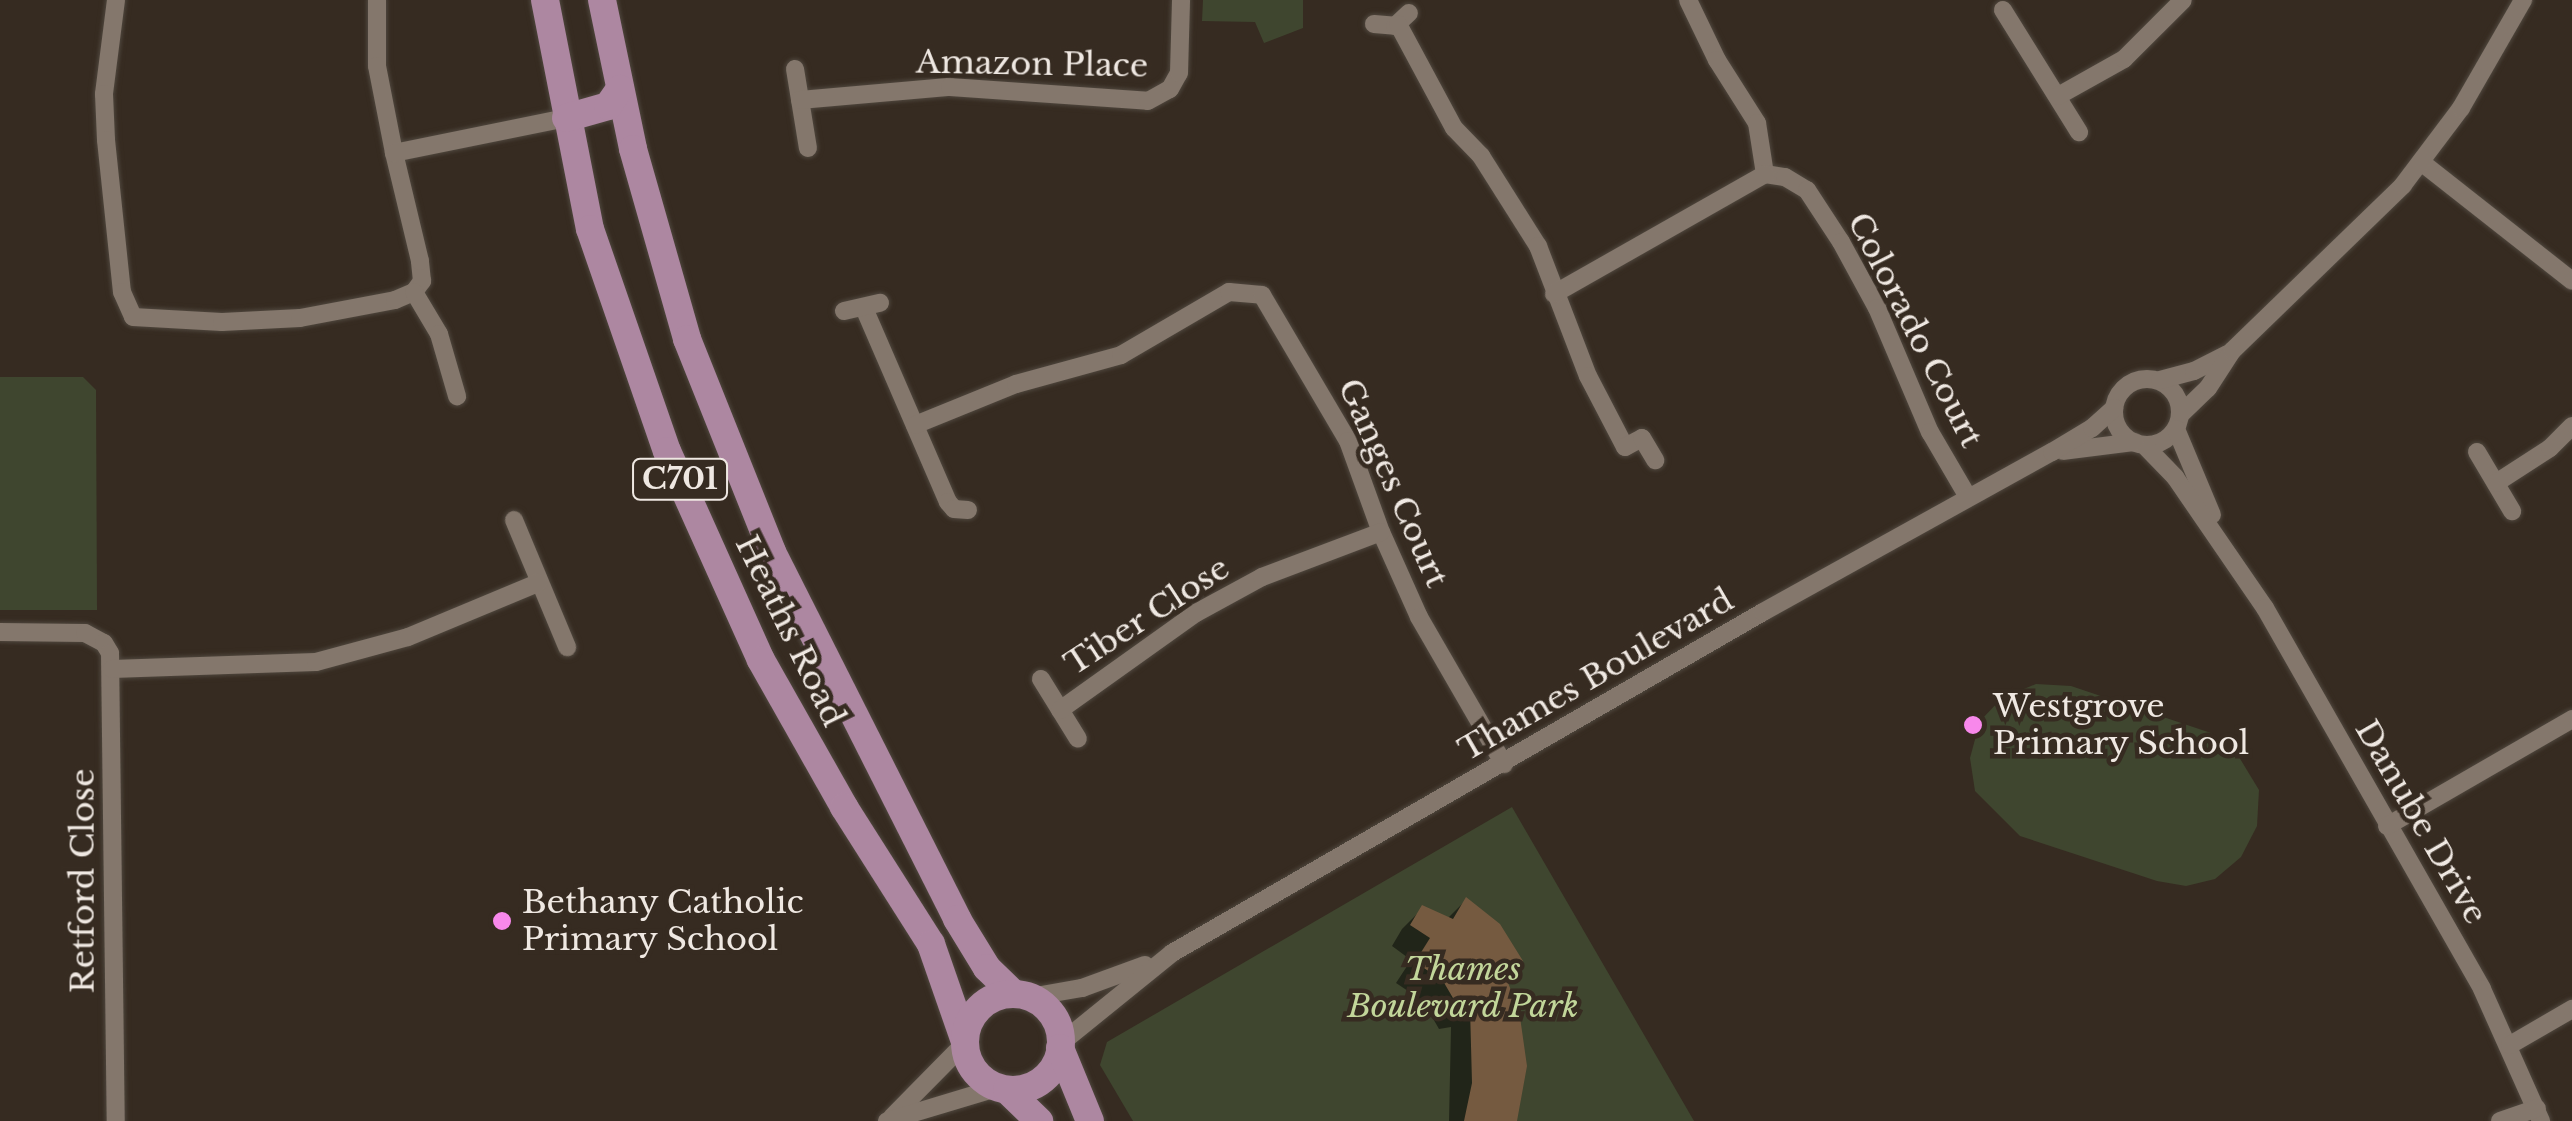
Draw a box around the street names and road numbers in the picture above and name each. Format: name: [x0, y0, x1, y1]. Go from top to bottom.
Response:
street label: Amazon Place: [916, 43, 1148, 85]
street label: Colorado Court: [1839, 206, 1991, 454]
street label: Ganges Court: [1330, 373, 1456, 593]
road number: C701: [630, 454, 730, 504]
street label: Heaths Road: [727, 529, 853, 733]
street label: Tiber Close: [1057, 548, 1237, 684]
street label: Thames Boulevard: [1452, 581, 1740, 769]
street label: Danube Drive: [2347, 713, 2495, 931]
street label: Retford Close: [64, 769, 102, 993]

